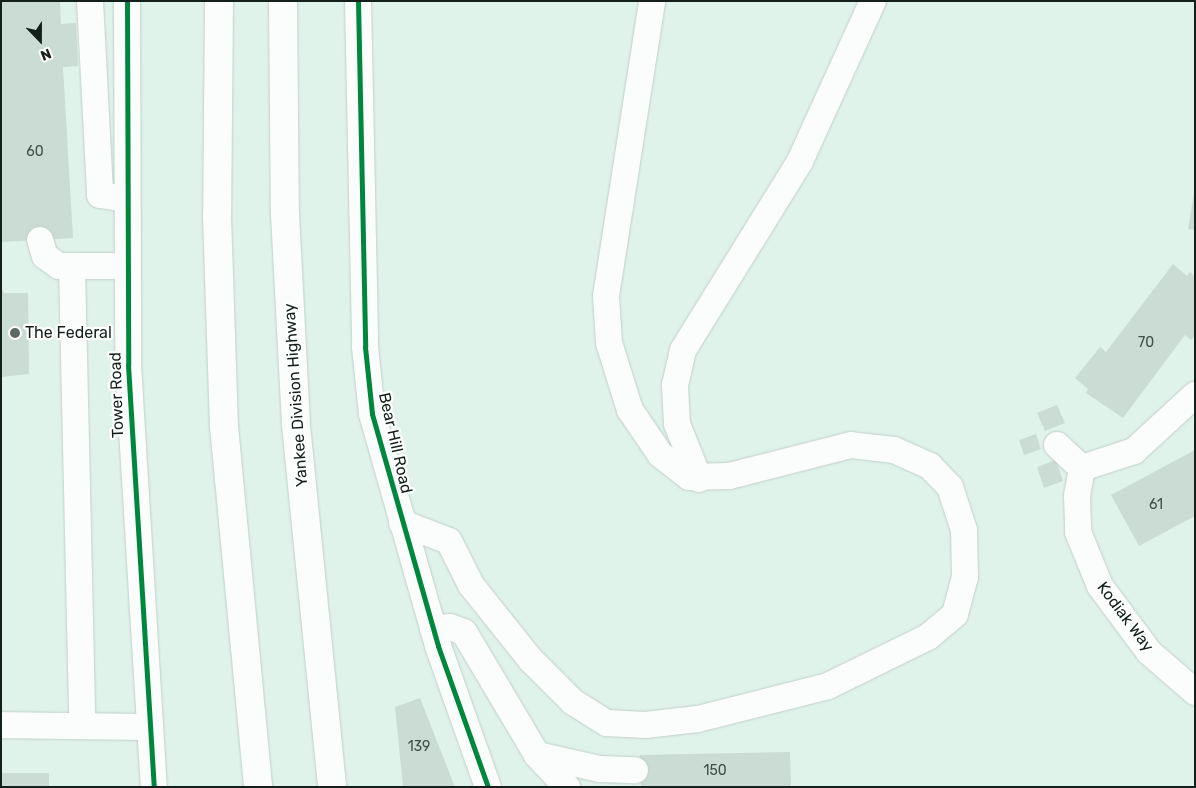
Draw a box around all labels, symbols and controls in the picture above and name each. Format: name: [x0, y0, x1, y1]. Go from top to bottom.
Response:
north arrow: [15, 15, 65, 65]
text: N: [38, 45, 54, 64]
house number: 60: [26, 144, 44, 160]
street label: Yankee Division Highway: [280, 303, 312, 487]
place label: The Federal: [25, 323, 112, 343]
marker: The Federal: [9, 327, 21, 339]
house number: 70: [1138, 335, 1154, 351]
street label: Tower Road: [106, 352, 128, 438]
street label: Bear Hill Road: [374, 390, 416, 496]
house number: 61: [1149, 497, 1163, 513]
street label: Kodiak Way: [1092, 578, 1158, 656]
house number: 139: [408, 739, 430, 755]
house number: 150: [703, 763, 727, 779]

